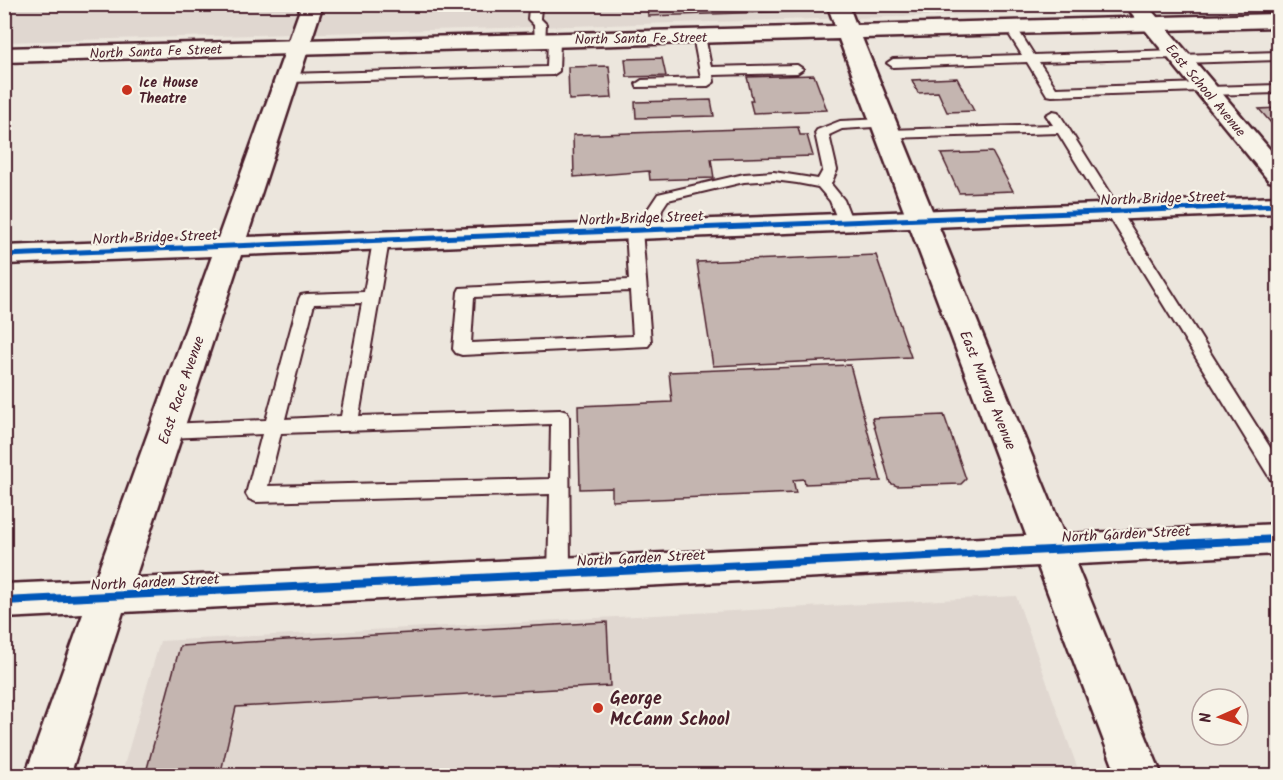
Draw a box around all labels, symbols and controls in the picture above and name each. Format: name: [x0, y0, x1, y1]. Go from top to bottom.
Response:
street label: North Santa Fe Street: [574, 27, 708, 51]
street label: North Santa Fe Street: [89, 39, 223, 65]
street label: East School Avenue: [1160, 39, 1251, 143]
place label: Ice House Theatre: [139, 72, 198, 110]
marker: Ice House Theatre: [120, 83, 134, 97]
street label: North Bridge Street: [1100, 185, 1226, 213]
street label: North Bridge Street: [578, 205, 704, 233]
street label: North Bridge Street: [92, 224, 218, 252]
street label: East Murray Avenue: [952, 327, 1022, 454]
street label: East Race Avenue: [152, 333, 212, 448]
street label: North Garden Street: [1061, 520, 1191, 550]
street label: North Garden Street: [576, 544, 706, 574]
street label: North Garden Street: [90, 568, 220, 598]
place label: George McCann School: [610, 685, 730, 735]
north arrow: [1190, 687, 1250, 747]
marker: George McCann School: [591, 701, 605, 715]
text: N: [1194, 712, 1219, 723]

